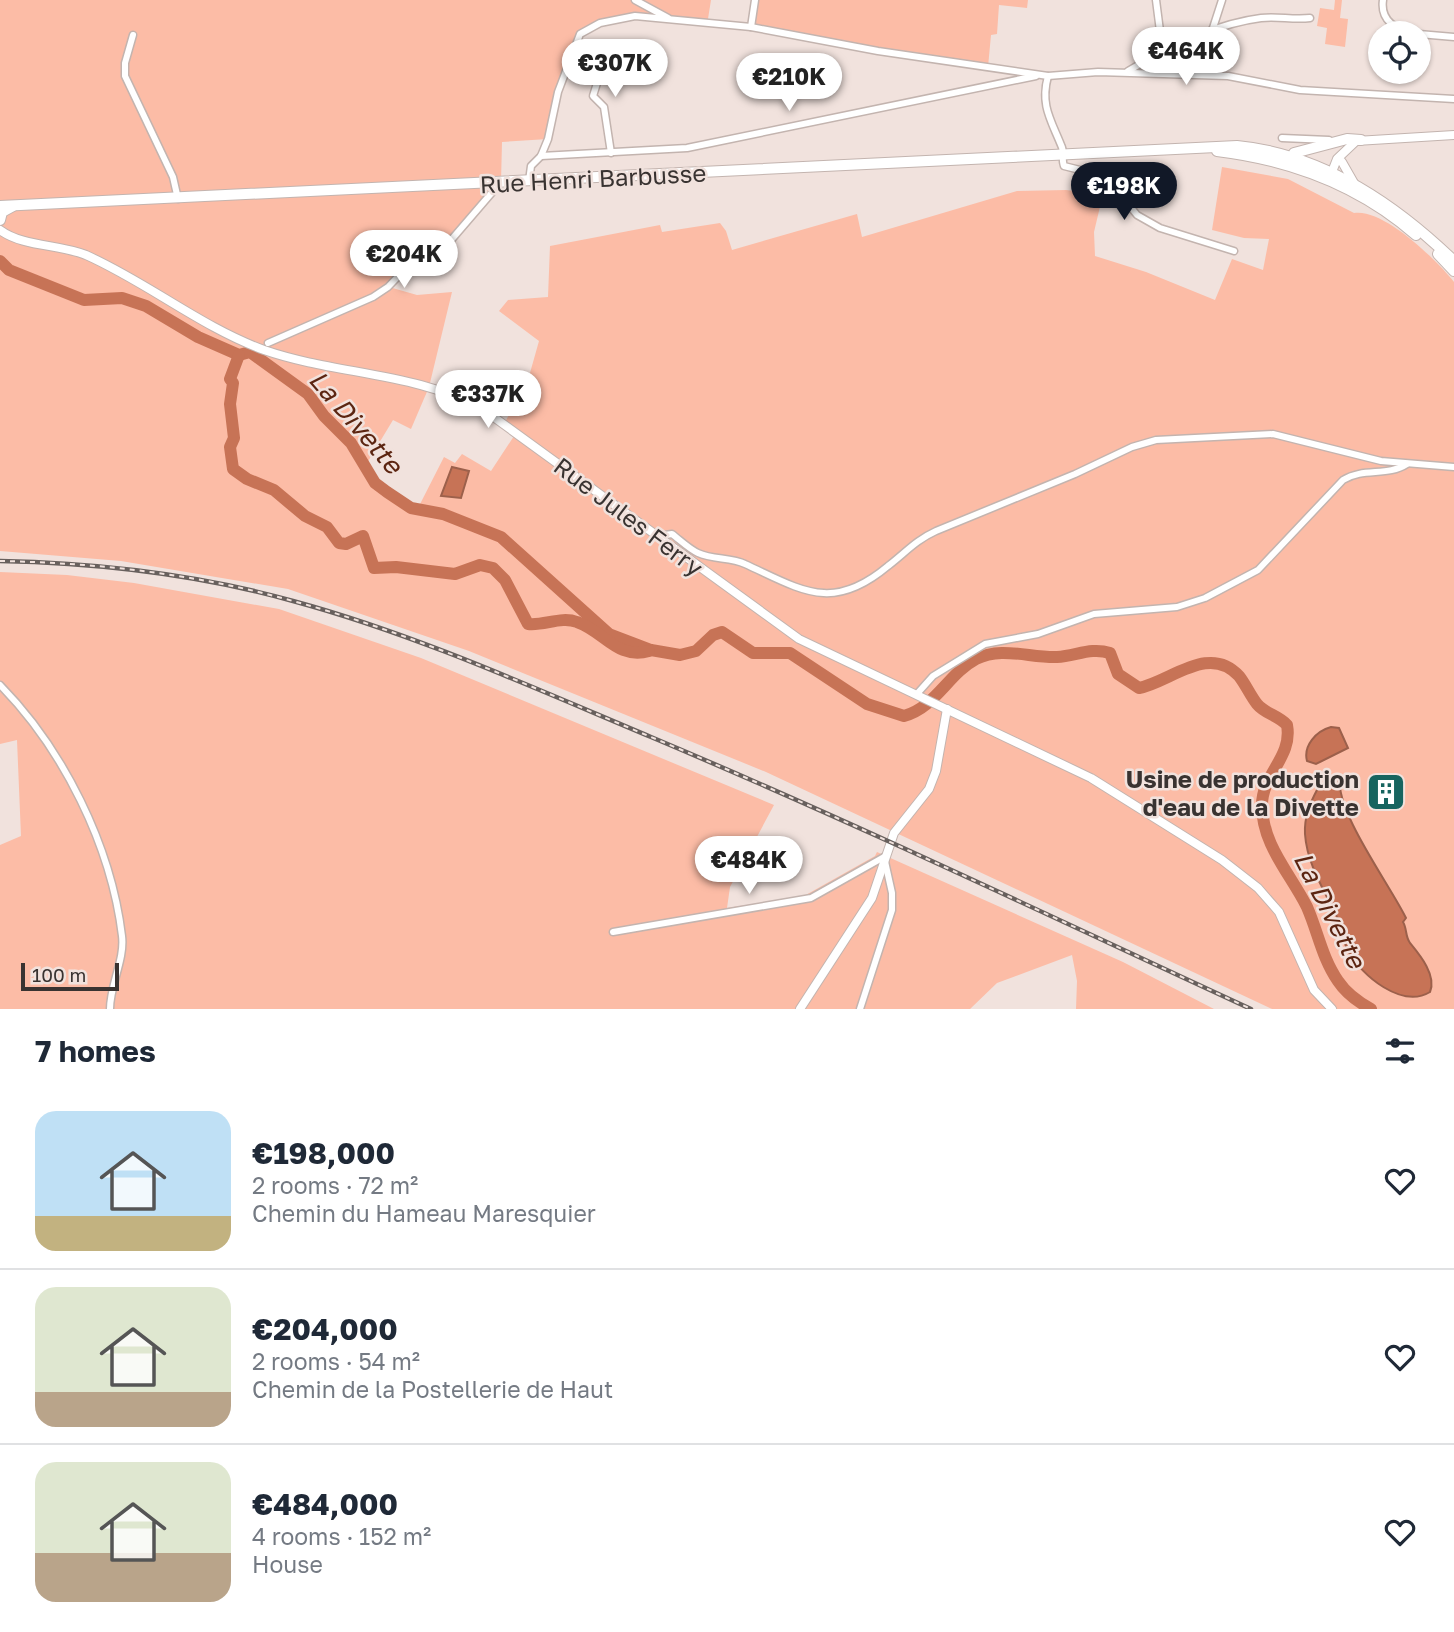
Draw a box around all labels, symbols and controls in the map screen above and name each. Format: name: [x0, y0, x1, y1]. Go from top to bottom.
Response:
map controls: [1368, 21, 1431, 84]
button: locate: [1368, 21, 1431, 84]
pin: €464K: [1137, 28, 1235, 87]
text: €464K: [1148, 36, 1224, 64]
pin: €307K: [566, 40, 664, 99]
text: €307K: [578, 48, 652, 76]
pin: €210K: [740, 54, 838, 113]
text: €210K: [752, 62, 826, 90]
street label: Rue Henri Barbusse: [479, 158, 707, 198]
pin: €198K: [1075, 162, 1173, 222]
text: €198K: [1087, 171, 1161, 199]
pin: €204K: [355, 230, 453, 290]
text: €204K: [366, 239, 442, 267]
water label: La Divette: [303, 364, 410, 481]
pin: €337K: [439, 370, 537, 430]
text: €337K: [451, 379, 525, 407]
street label: Rue Jules Ferry: [549, 451, 709, 581]
place label: Usine de production d'eau de la Divette: [1126, 764, 1359, 821]
building icon: Usine de production d'eau de la Divette: [1365, 771, 1407, 813]
pin: €484K: [700, 836, 798, 896]
text: €484K: [711, 845, 787, 873]
water label: La Divette: [1288, 847, 1373, 975]
scale bar: [21, 960, 119, 992]
text: 100 m: [32, 963, 86, 986]
icon: filters: [1381, 1032, 1419, 1070]
text: 7 homes: [35, 1033, 156, 1069]
text: €198,000: [252, 1135, 395, 1171]
icon: home: [91, 1139, 175, 1223]
icon: heart: [1381, 1162, 1419, 1200]
text: 2 rooms · 72 m²: [252, 1171, 418, 1199]
text: Chemin du Hameau Maresquier: [252, 1199, 596, 1227]
text: €204,000: [252, 1311, 398, 1347]
icon: home: [91, 1315, 175, 1399]
icon: heart: [1381, 1338, 1419, 1376]
text: 2 rooms · 54 m²: [252, 1347, 420, 1375]
text: Chemin de la Postellerie de Haut: [252, 1375, 613, 1403]
text: €484,000: [252, 1486, 398, 1522]
icon: home: [91, 1490, 175, 1574]
icon: heart: [1381, 1513, 1419, 1551]
text: 4 rooms · 152 m²: [252, 1522, 431, 1550]
text: House: [252, 1550, 323, 1578]

